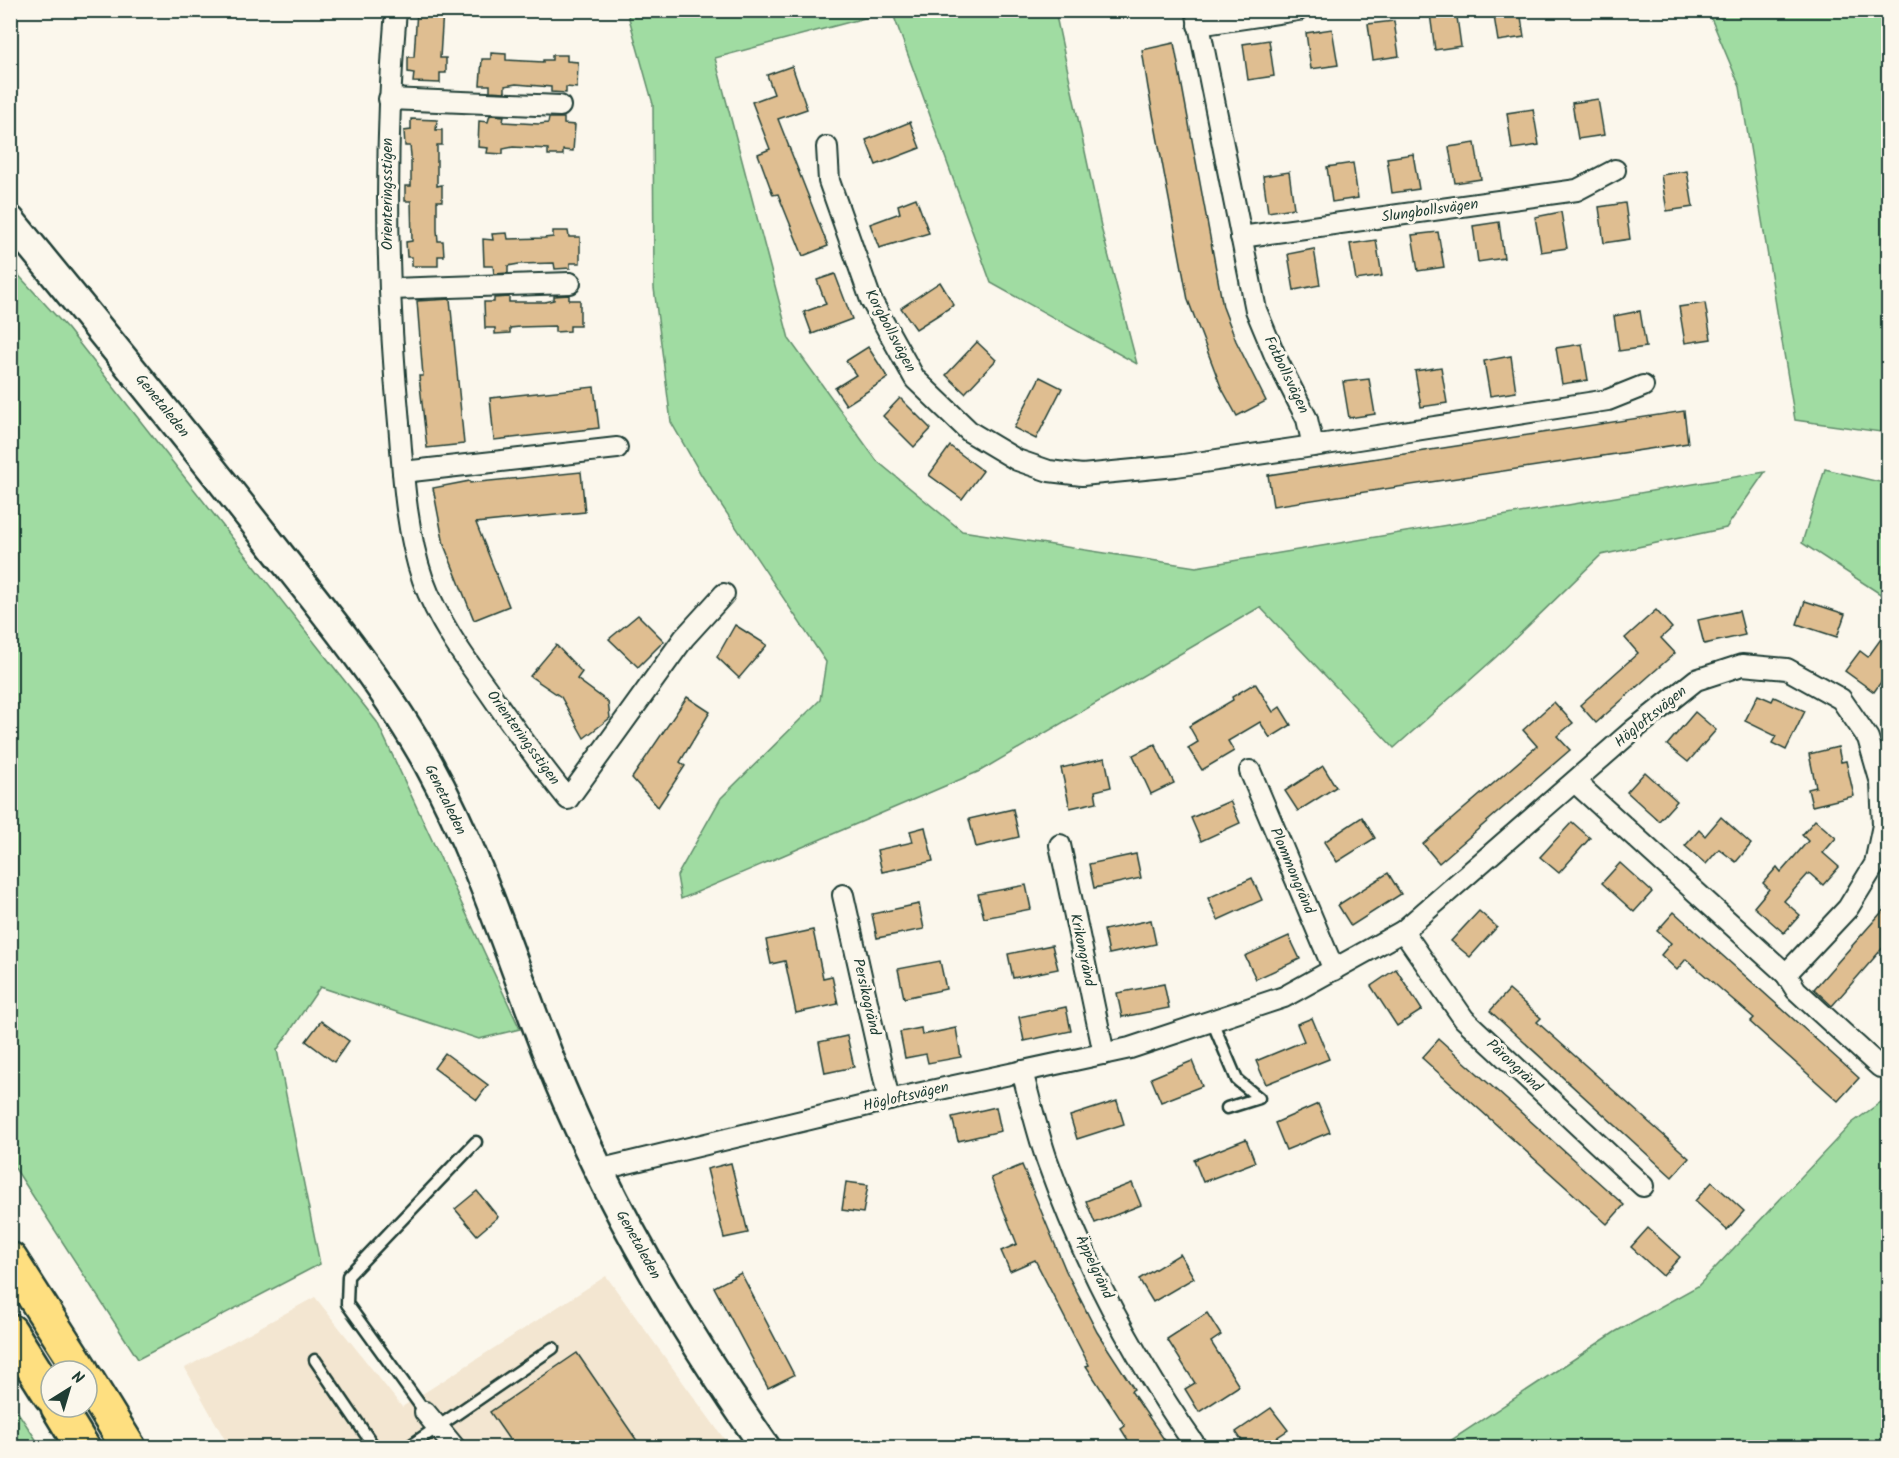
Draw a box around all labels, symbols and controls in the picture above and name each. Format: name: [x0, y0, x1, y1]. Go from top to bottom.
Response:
street label: Orienteringsstigen: [376, 138, 400, 250]
street label: Slungbollsvägen: [1380, 192, 1480, 230]
street label: Korgbollsvägen: [858, 285, 922, 377]
street label: Fotbollsvägen: [1257, 332, 1315, 418]
street label: Genetaleden: [129, 369, 195, 443]
street label: Högloftsvägen: [1609, 680, 1693, 754]
street label: Orienteringsstigen: [480, 685, 566, 791]
street label: Genetaleden: [418, 761, 472, 839]
street label: Plommongränd: [1263, 824, 1321, 918]
street label: Krikongränd: [1063, 911, 1102, 989]
street label: Persikogränd: [845, 956, 887, 1038]
street label: Pärongränd: [1480, 1033, 1548, 1099]
street label: Högloftsvägen: [861, 1075, 951, 1119]
street label: Genetaleden: [609, 1206, 667, 1284]
street label: Äppelgränd: [1069, 1231, 1120, 1304]
north arrow: [39, 1359, 99, 1419]
text: N: [66, 1365, 89, 1391]

